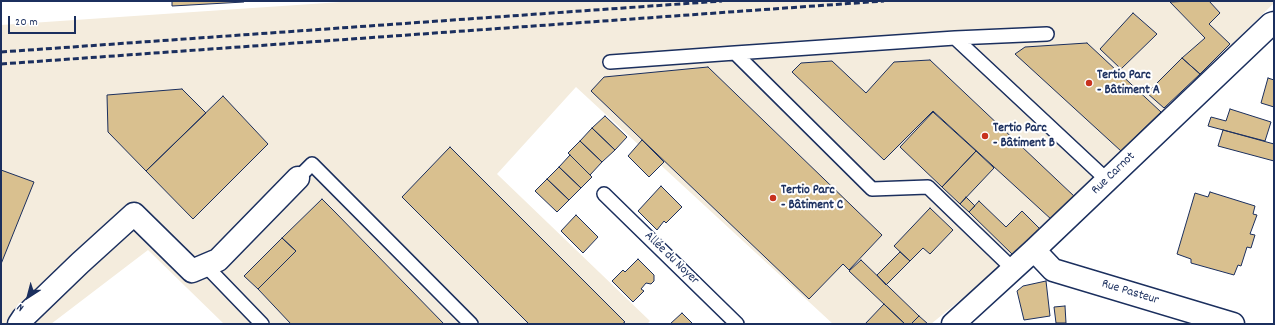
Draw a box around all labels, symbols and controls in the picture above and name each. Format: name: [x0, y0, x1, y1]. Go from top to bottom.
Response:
scale bar: [10, 8, 78, 34]
text: 20 m: [15, 14, 38, 31]
place label: Tertio Parc - Bâtiment A: [1097, 68, 1160, 99]
marker: Tertio Parc - Bâtiment A: [1084, 78, 1094, 88]
place label: Tertio Parc - Bâtiment B: [993, 121, 1055, 152]
marker: Tertio Parc - Bâtiment B: [980, 131, 990, 141]
street label: Rue Carnot: [1089, 149, 1139, 199]
place label: Tertio Parc - Bâtiment C: [781, 183, 843, 214]
marker: Tertio Parc - Bâtiment C: [768, 193, 778, 203]
street label: Allée du Noyer: [640, 229, 702, 289]
north arrow: [8, 277, 48, 317]
street label: Rue Pasteur: [1099, 277, 1161, 309]
text: N: [14, 299, 28, 315]

